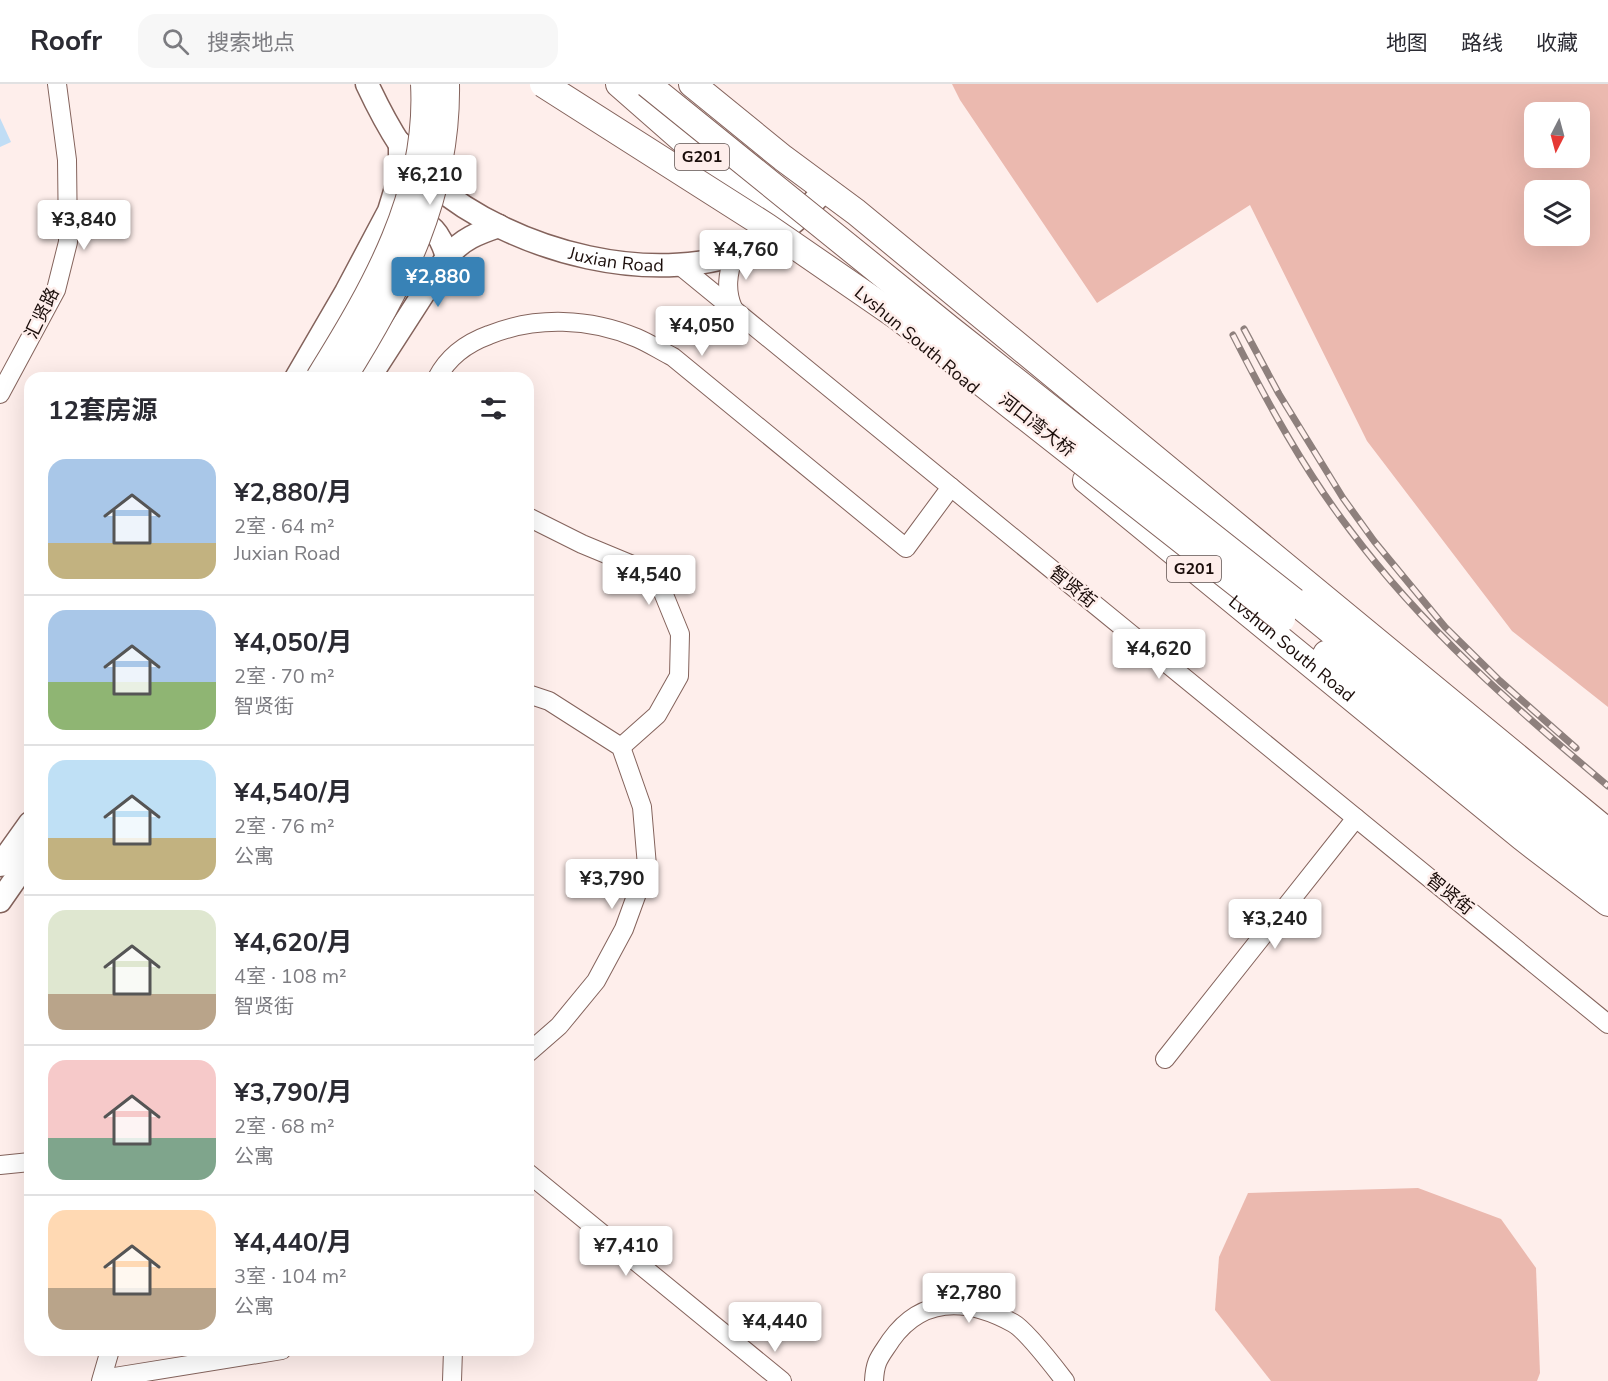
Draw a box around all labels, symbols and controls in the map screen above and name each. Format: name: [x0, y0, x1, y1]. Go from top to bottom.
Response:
search box: [138, 14, 558, 68]
text: Roofr: [30, 22, 102, 60]
icon: search: [159, 25, 192, 58]
text: 搜索地点: [207, 28, 295, 58]
text: 地图: [1386, 29, 1428, 57]
text: 路线: [1461, 29, 1503, 57]
text: 收藏: [1536, 29, 1578, 57]
north arrow: [1524, 102, 1590, 168]
map controls: [1524, 102, 1590, 246]
road number: G201: [675, 144, 729, 170]
pin: ¥6,210: [381, 155, 479, 206]
text: ¥6,210: [398, 161, 462, 188]
button: layers: [1524, 180, 1590, 246]
pin: ¥3,840: [35, 200, 133, 251]
text: ¥3,840: [52, 206, 116, 233]
pin: ¥4,760: [697, 230, 795, 281]
text: ¥4,760: [714, 236, 778, 263]
street label: Juxian Road: [565, 241, 664, 277]
pin: ¥2,880: [389, 257, 487, 308]
text: ¥2,880: [406, 263, 470, 290]
street label: Lvshun South Road: [849, 281, 985, 399]
street label: 汇贤路: [19, 283, 65, 343]
pin: ¥4,050: [653, 306, 751, 357]
text: ¥4,050: [670, 312, 734, 339]
street label: 河口湾大桥: [994, 388, 1080, 462]
icon: filters: [477, 392, 510, 425]
text: 12套房源: [48, 393, 157, 428]
text: ¥2,880/月: [234, 475, 353, 510]
icon: home: [96, 483, 168, 555]
text: 2室 · 64 m²: [234, 513, 335, 540]
text: Juxian Road: [234, 540, 340, 567]
pin: ¥4,540: [600, 555, 698, 606]
road number: G201: [1167, 556, 1221, 582]
text: ¥4,540: [617, 561, 681, 588]
street label: 智贤街: [1044, 561, 1102, 613]
street label: Lvshun South Road: [1224, 590, 1360, 707]
text: ¥4,050/月: [234, 625, 353, 660]
pin: ¥4,620: [1110, 629, 1208, 680]
icon: home: [96, 634, 168, 706]
text: ¥4,620: [1127, 635, 1191, 662]
text: 2室 · 70 m²: [234, 663, 335, 690]
text: 智贤街: [234, 693, 294, 720]
text: ¥4,540/月: [234, 775, 353, 810]
icon: home: [96, 784, 168, 856]
text: 2室 · 76 m²: [234, 813, 335, 840]
text: 公寓: [234, 843, 274, 870]
pin: ¥3,790: [563, 859, 661, 910]
text: ¥3,790: [580, 865, 644, 892]
street label: 智贤街: [1421, 868, 1479, 920]
pin: ¥3,240: [1226, 899, 1324, 950]
text: ¥3,240: [1243, 905, 1307, 932]
text: ¥4,620/月: [234, 925, 353, 960]
icon: home: [96, 934, 168, 1006]
text: 4室 · 108 m²: [234, 963, 347, 990]
text: 智贤街: [234, 993, 294, 1020]
text: ¥3,790/月: [234, 1075, 353, 1110]
icon: home: [96, 1084, 168, 1156]
text: 2室 · 68 m²: [234, 1113, 335, 1140]
text: 公寓: [234, 1143, 274, 1170]
text: ¥4,440/月: [234, 1225, 353, 1260]
pin: ¥7,410: [577, 1226, 675, 1277]
text: ¥7,410: [594, 1232, 658, 1259]
icon: home: [96, 1234, 168, 1306]
text: 3室 · 104 m²: [234, 1263, 347, 1290]
pin: ¥2,780: [920, 1273, 1018, 1324]
text: ¥2,780: [937, 1279, 1001, 1306]
text: 公寓: [234, 1293, 274, 1320]
pin: ¥4,440: [726, 1302, 824, 1353]
text: ¥4,440: [743, 1308, 807, 1335]

